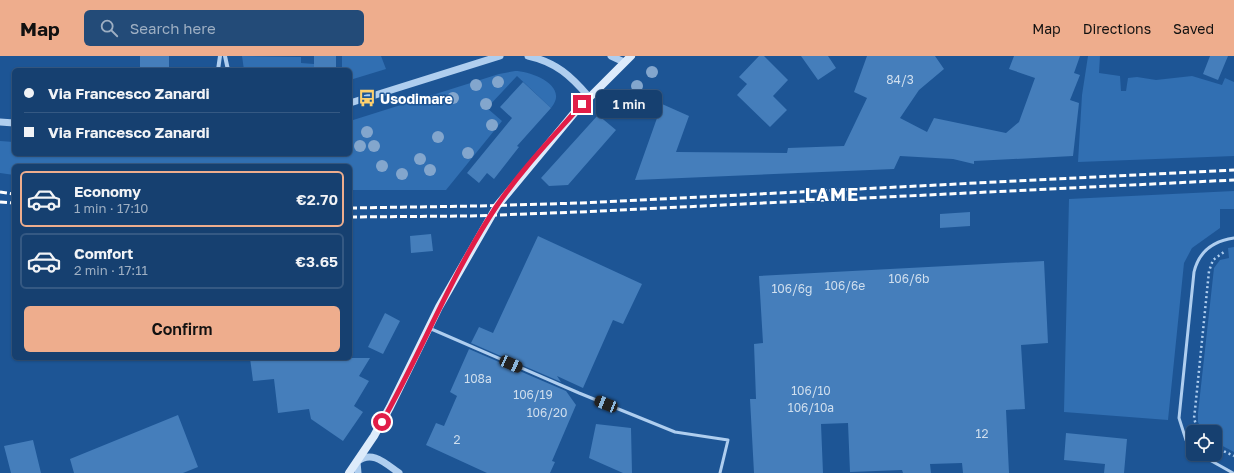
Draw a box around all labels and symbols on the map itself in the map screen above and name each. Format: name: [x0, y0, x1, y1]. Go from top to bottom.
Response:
house number: 84/3: [886, 72, 914, 87]
bus stop icon: Usodimare: [357, 88, 377, 108]
place label: Usodimare: [380, 90, 453, 107]
callout: 1 min: [596, 90, 662, 118]
route end: [573, 95, 591, 113]
district label: LAME: [805, 183, 859, 205]
house number: 106/6b: [889, 271, 929, 286]
house number: 106/6e: [825, 278, 865, 293]
house number: 106/6g: [772, 281, 812, 296]
car: [498, 354, 524, 374]
house number: 108a: [464, 371, 492, 386]
house number: 106/10: [791, 383, 831, 398]
house number: 106/19: [513, 387, 553, 402]
car: [593, 394, 619, 414]
house number: 106/10a: [788, 400, 834, 415]
house number: 106/20: [527, 405, 567, 420]
route start: [373, 413, 391, 431]
house number: 12: [976, 426, 988, 441]
house number: 2: [454, 432, 461, 447]

